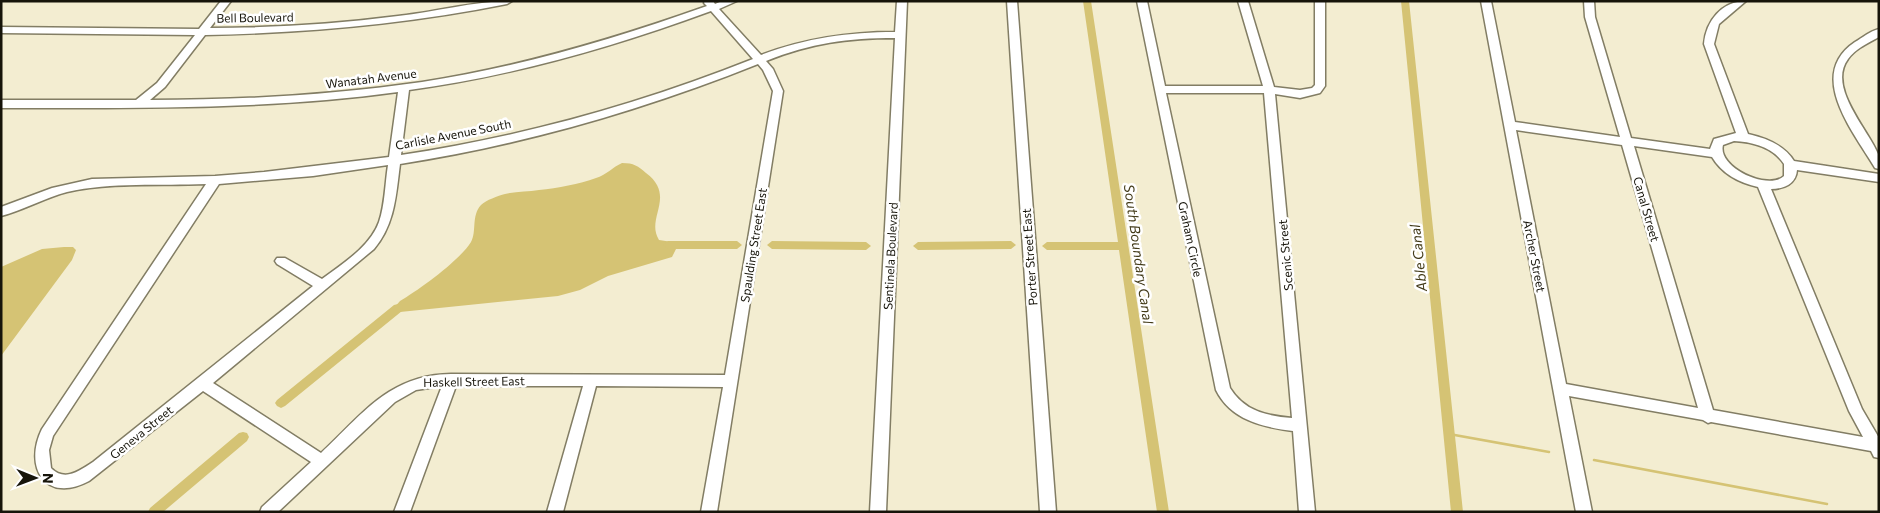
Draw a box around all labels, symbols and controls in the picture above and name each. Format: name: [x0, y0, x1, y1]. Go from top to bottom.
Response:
street label: Bell Boulevard: [216, 9, 294, 25]
street label: Wanatah Avenue: [325, 65, 417, 91]
street label: Carlisle Avenue South: [394, 116, 512, 152]
street label: Canal Street: [1631, 175, 1663, 243]
water label: South Boundary Canal: [1121, 183, 1157, 325]
street label: Spaulding Street East: [737, 187, 769, 303]
street label: Graham Circle: [1176, 200, 1206, 278]
street label: Sentinela Boulevard: [880, 202, 900, 310]
street label: Porter Street East: [1019, 208, 1039, 306]
street label: Scenic Street: [1275, 219, 1295, 291]
street label: Archer Street: [1521, 219, 1549, 293]
water label: Able Canal: [1406, 223, 1430, 293]
street label: Haskell Street East: [423, 373, 525, 389]
street label: Geneva Street: [107, 402, 175, 462]
north arrow: [10, 453, 60, 503]
text: N: [40, 473, 57, 484]

